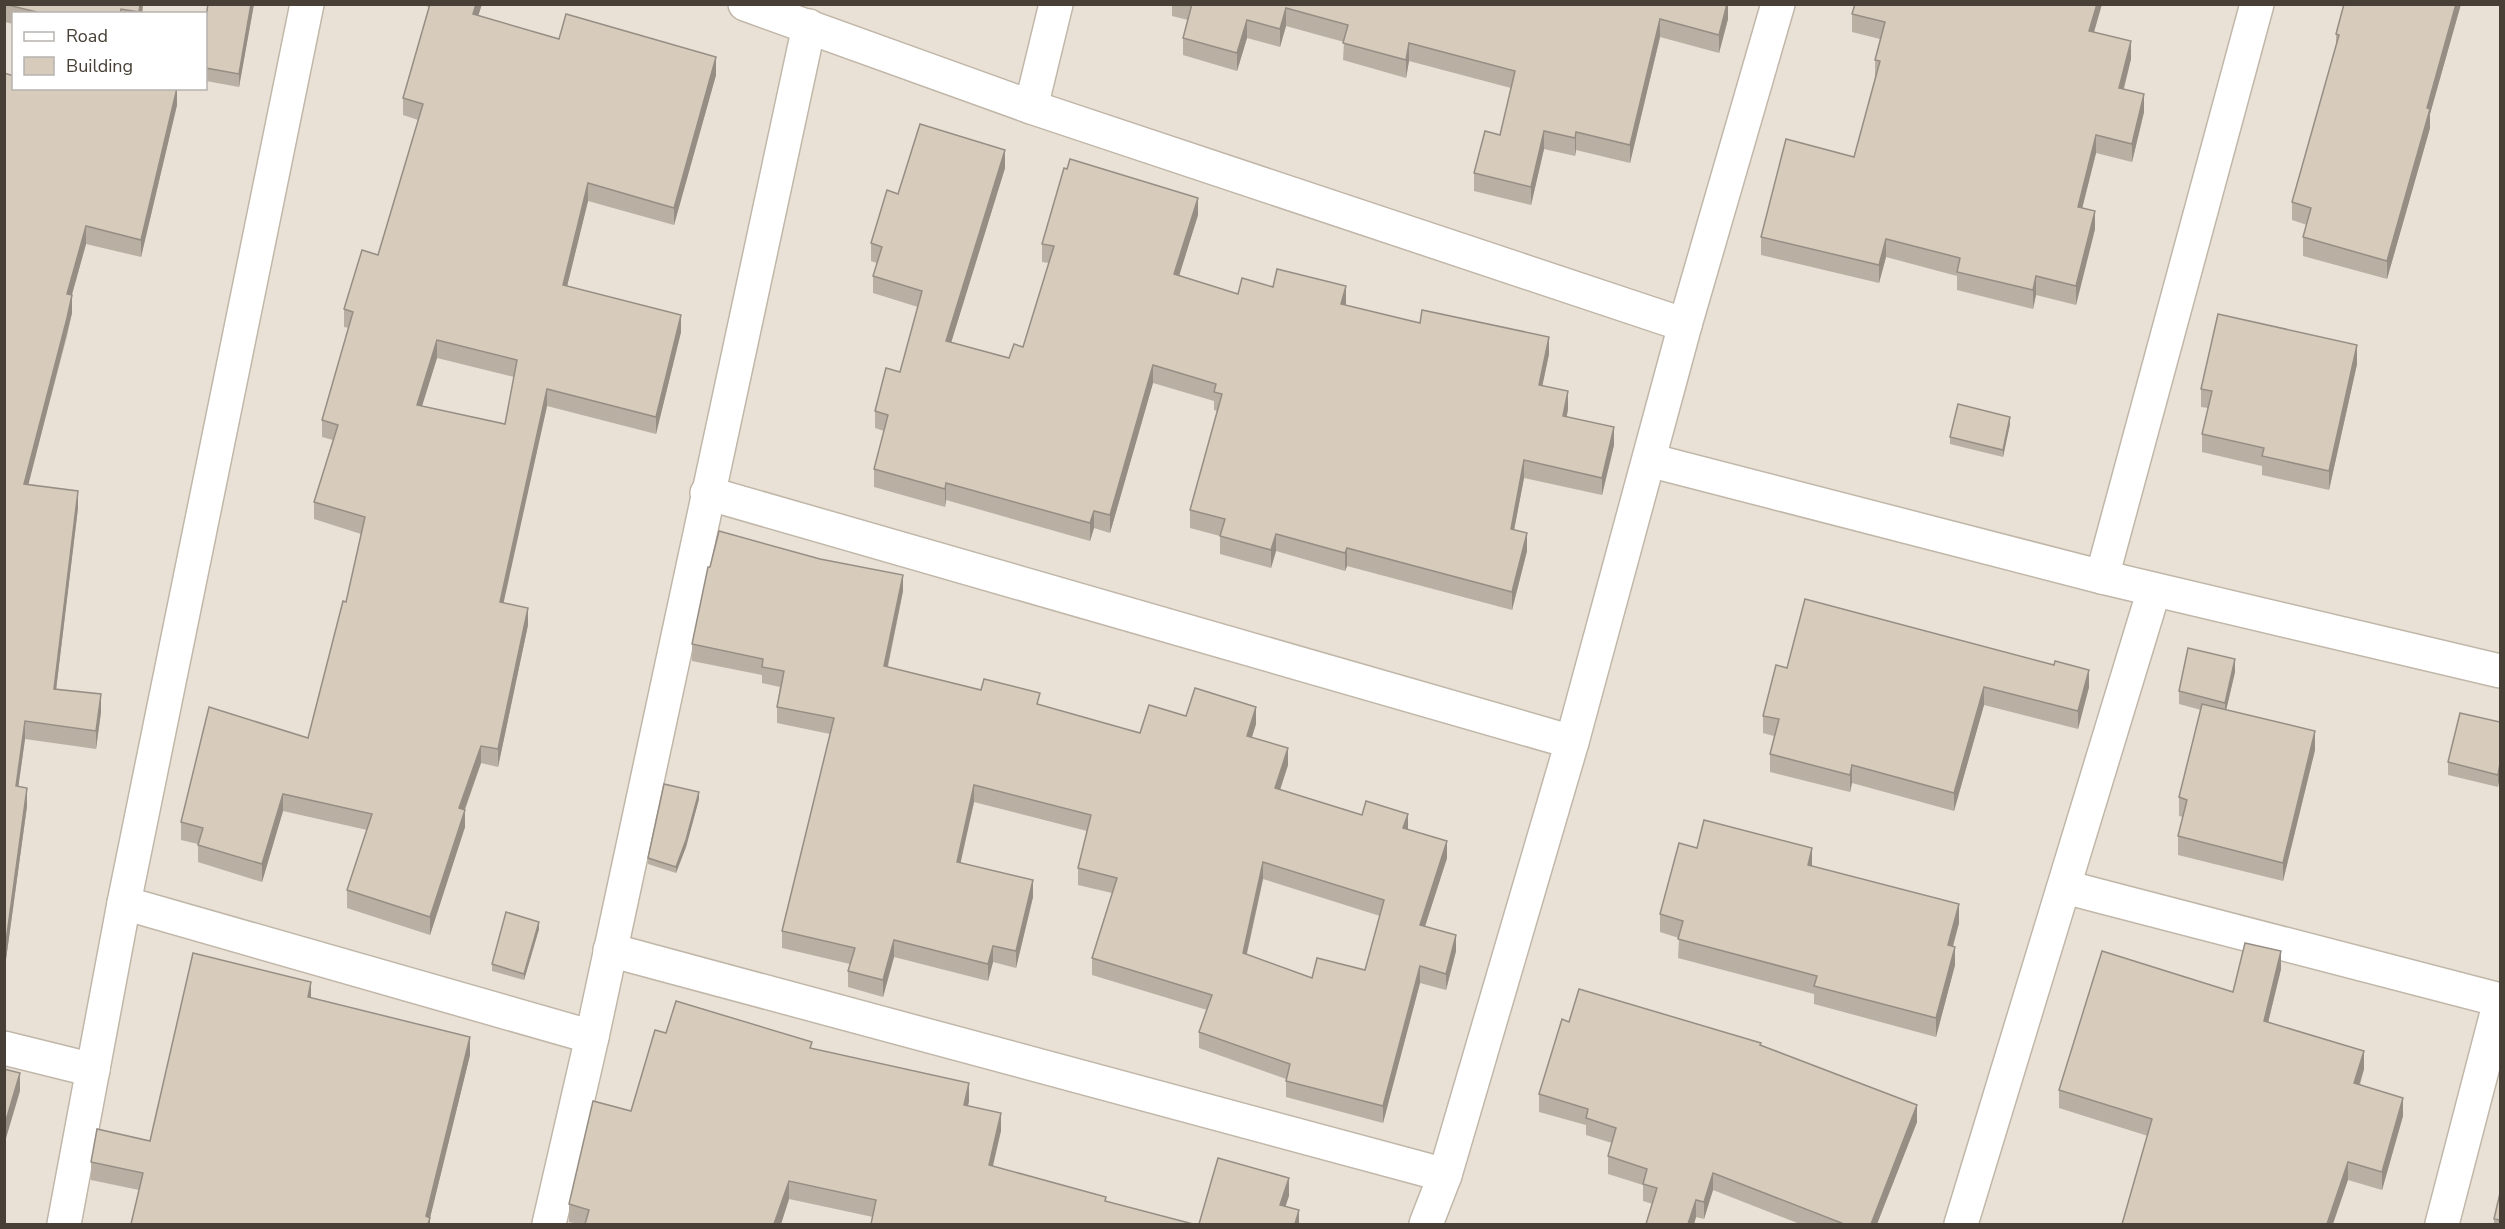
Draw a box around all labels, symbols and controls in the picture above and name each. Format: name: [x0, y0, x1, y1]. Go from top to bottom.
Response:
legend: [12, 12, 207, 90]
text: Road: [66, 24, 108, 48]
text: Building: [66, 54, 133, 78]

